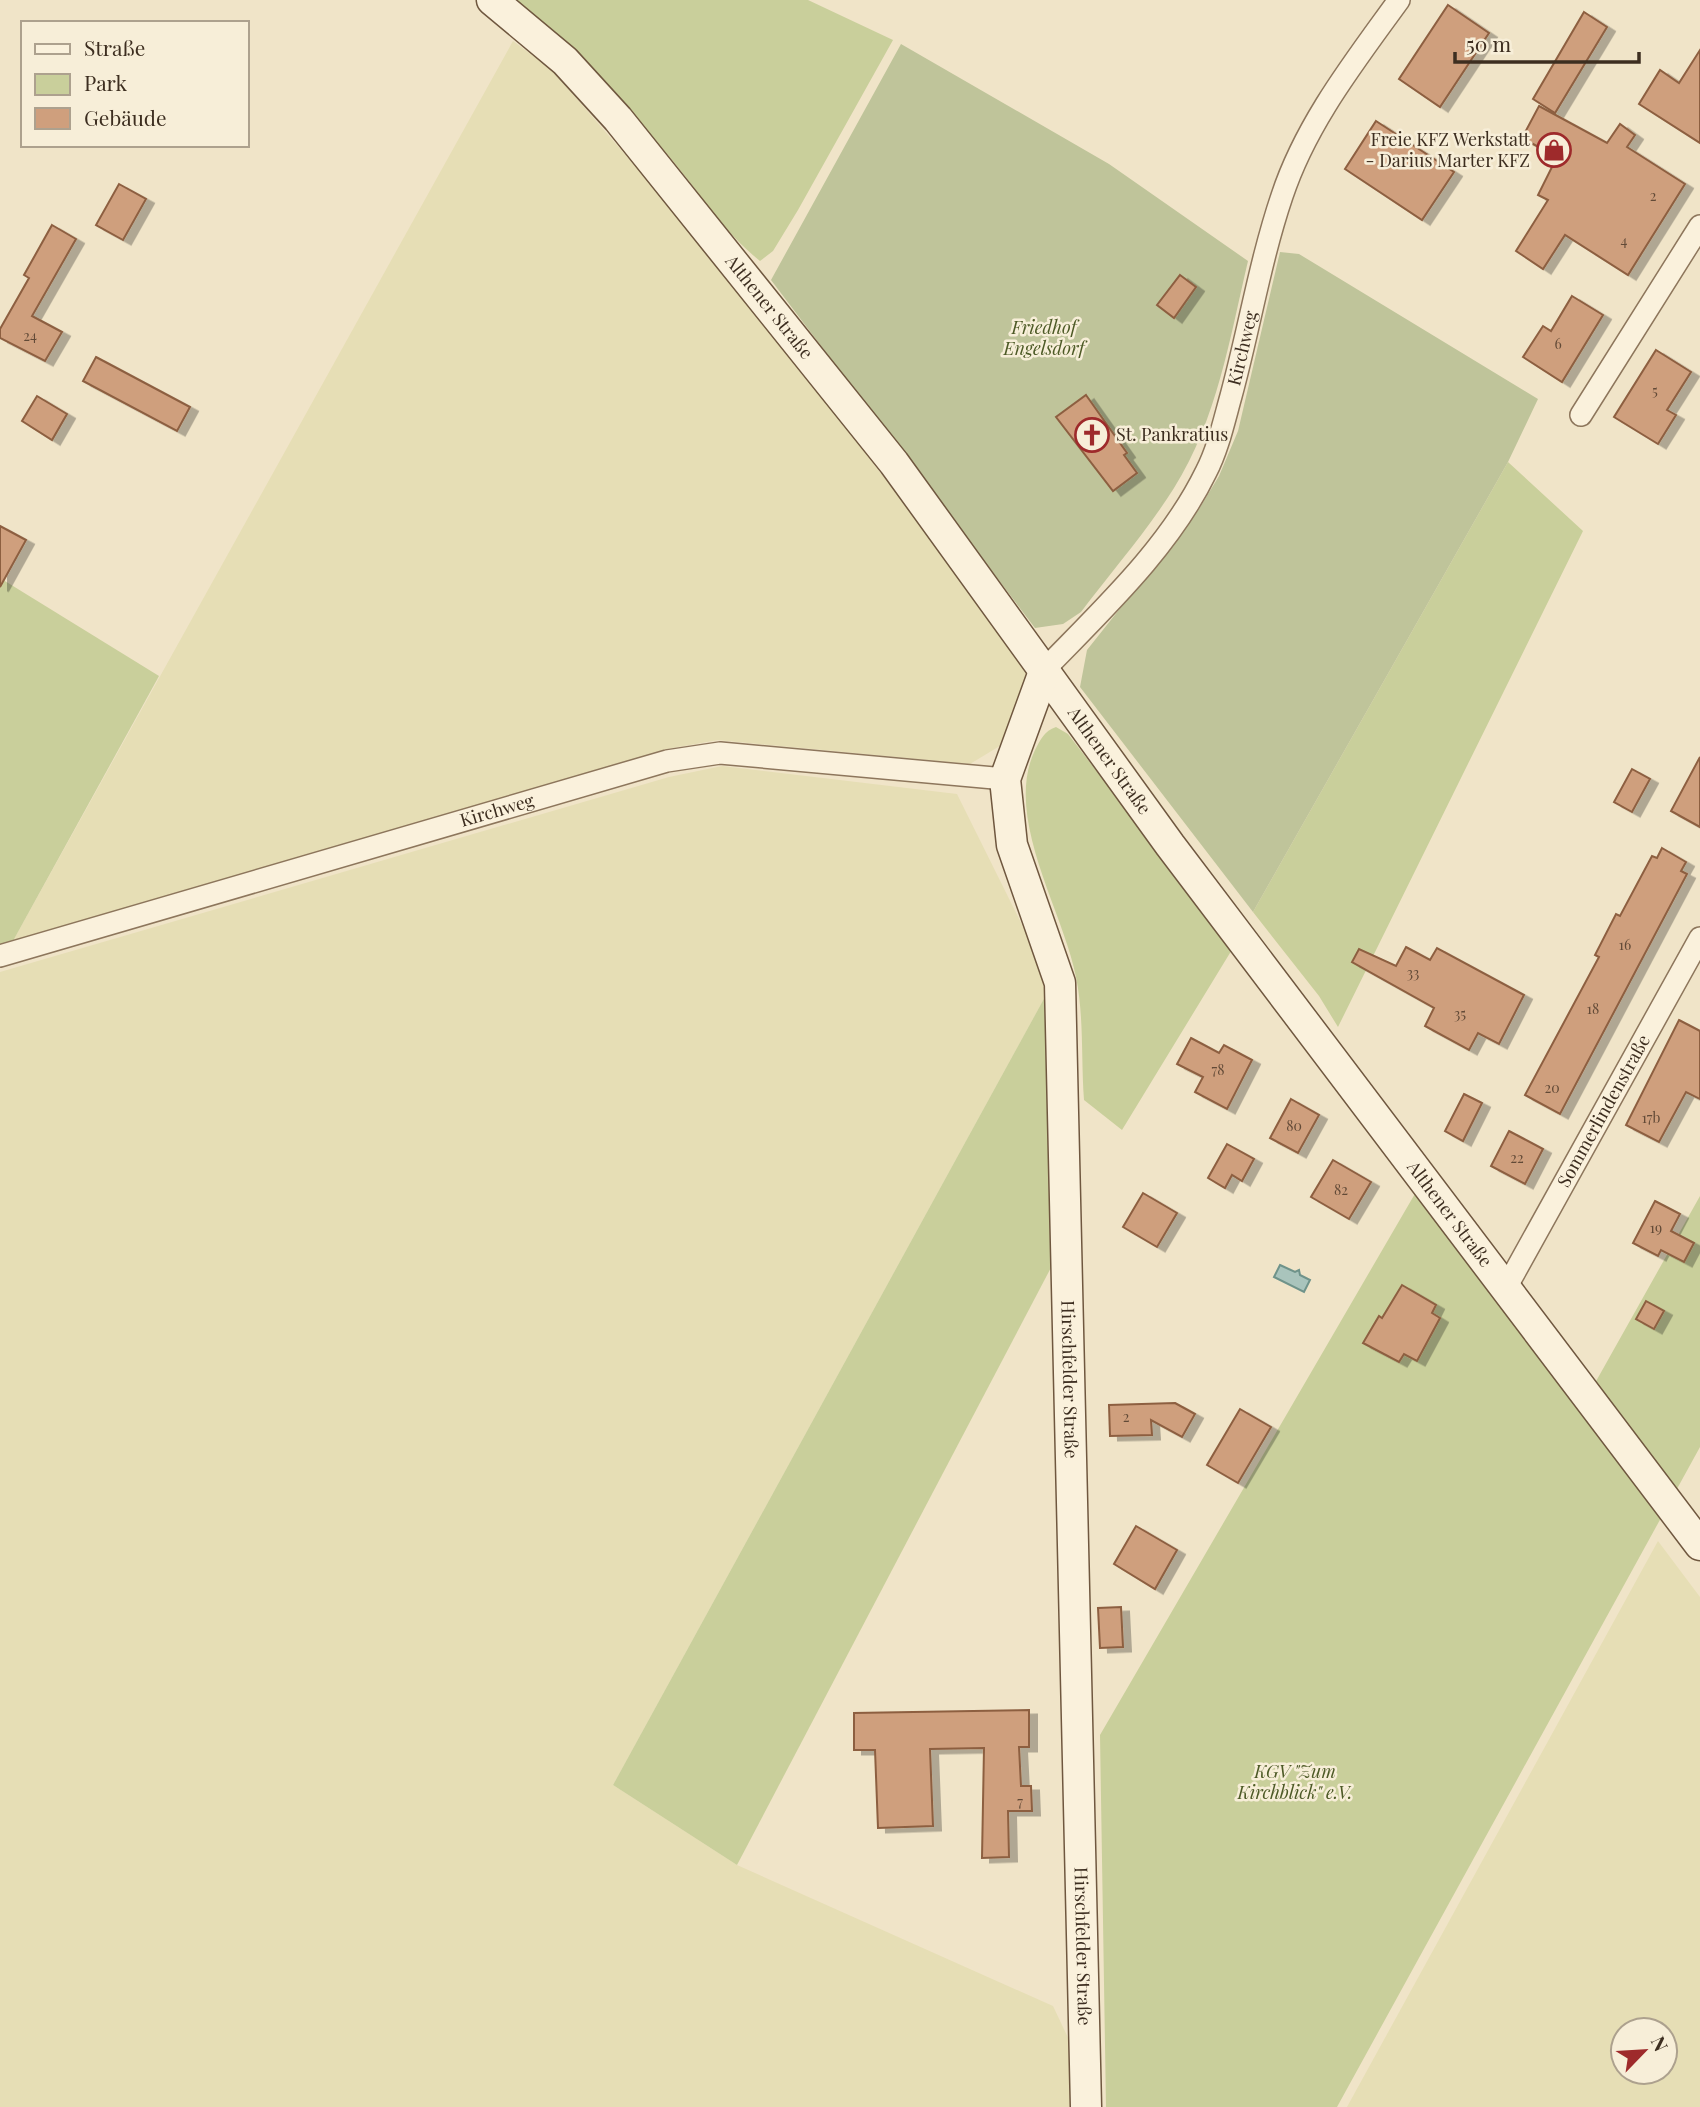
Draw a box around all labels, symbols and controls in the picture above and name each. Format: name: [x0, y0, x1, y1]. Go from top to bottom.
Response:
legend: [21, 21, 248, 147]
scale bar: [1455, 21, 1639, 65]
text: 50 m: [1466, 29, 1512, 57]
text: Straße: [84, 33, 145, 61]
text: Park: [84, 68, 128, 96]
text: Gebäude: [84, 103, 167, 131]
place label: Freie KFZ Werkstatt - Darius Marter KFZ: [1365, 127, 1531, 172]
shop icon: Freie KFZ Werkstatt - Darius Marter KFZ: [1535, 131, 1573, 169]
house number: 2: [1650, 186, 1657, 205]
house number: 4: [1621, 231, 1628, 250]
street label: Althener Straße: [720, 249, 819, 364]
street label: Kirchweg: [1221, 308, 1262, 388]
park label: Friedhof Engelsdorf: [1002, 315, 1088, 360]
house number: 24: [23, 326, 37, 345]
house number: 6: [1554, 334, 1562, 353]
house number: 5: [1652, 381, 1658, 400]
church icon: St. Pankratius: [1073, 416, 1111, 454]
place label: St. Pankratius: [1116, 422, 1228, 446]
street label: Althener Straße: [1062, 701, 1157, 819]
street label: Kirchweg: [457, 787, 537, 832]
house number: 16: [1619, 935, 1631, 954]
house number: 33: [1407, 963, 1419, 982]
house number: 18: [1587, 999, 1599, 1018]
house number: 35: [1454, 1004, 1466, 1023]
street label: Sommerlindenstraße: [1551, 1030, 1655, 1191]
house number: 78: [1212, 1060, 1224, 1079]
house number: 20: [1544, 1078, 1560, 1097]
house number: 17b: [1642, 1108, 1660, 1127]
house number: 80: [1286, 1116, 1302, 1135]
house number: 22: [1510, 1148, 1524, 1167]
street label: Althener Straße: [1402, 1155, 1498, 1272]
house number: 82: [1334, 1180, 1348, 1199]
house number: 19: [1650, 1218, 1662, 1237]
street label: Hirschfelder Straße: [1056, 1300, 1084, 1459]
house number: 2: [1123, 1407, 1130, 1426]
park label: KGV "Zum Kirchblick" e.V.: [1237, 1759, 1352, 1804]
house number: 7: [1017, 1792, 1023, 1811]
street label: Hirschfelder Straße: [1069, 1867, 1097, 2026]
north arrow: [1609, 2016, 1679, 2086]
text: N: [1646, 2032, 1675, 2055]

